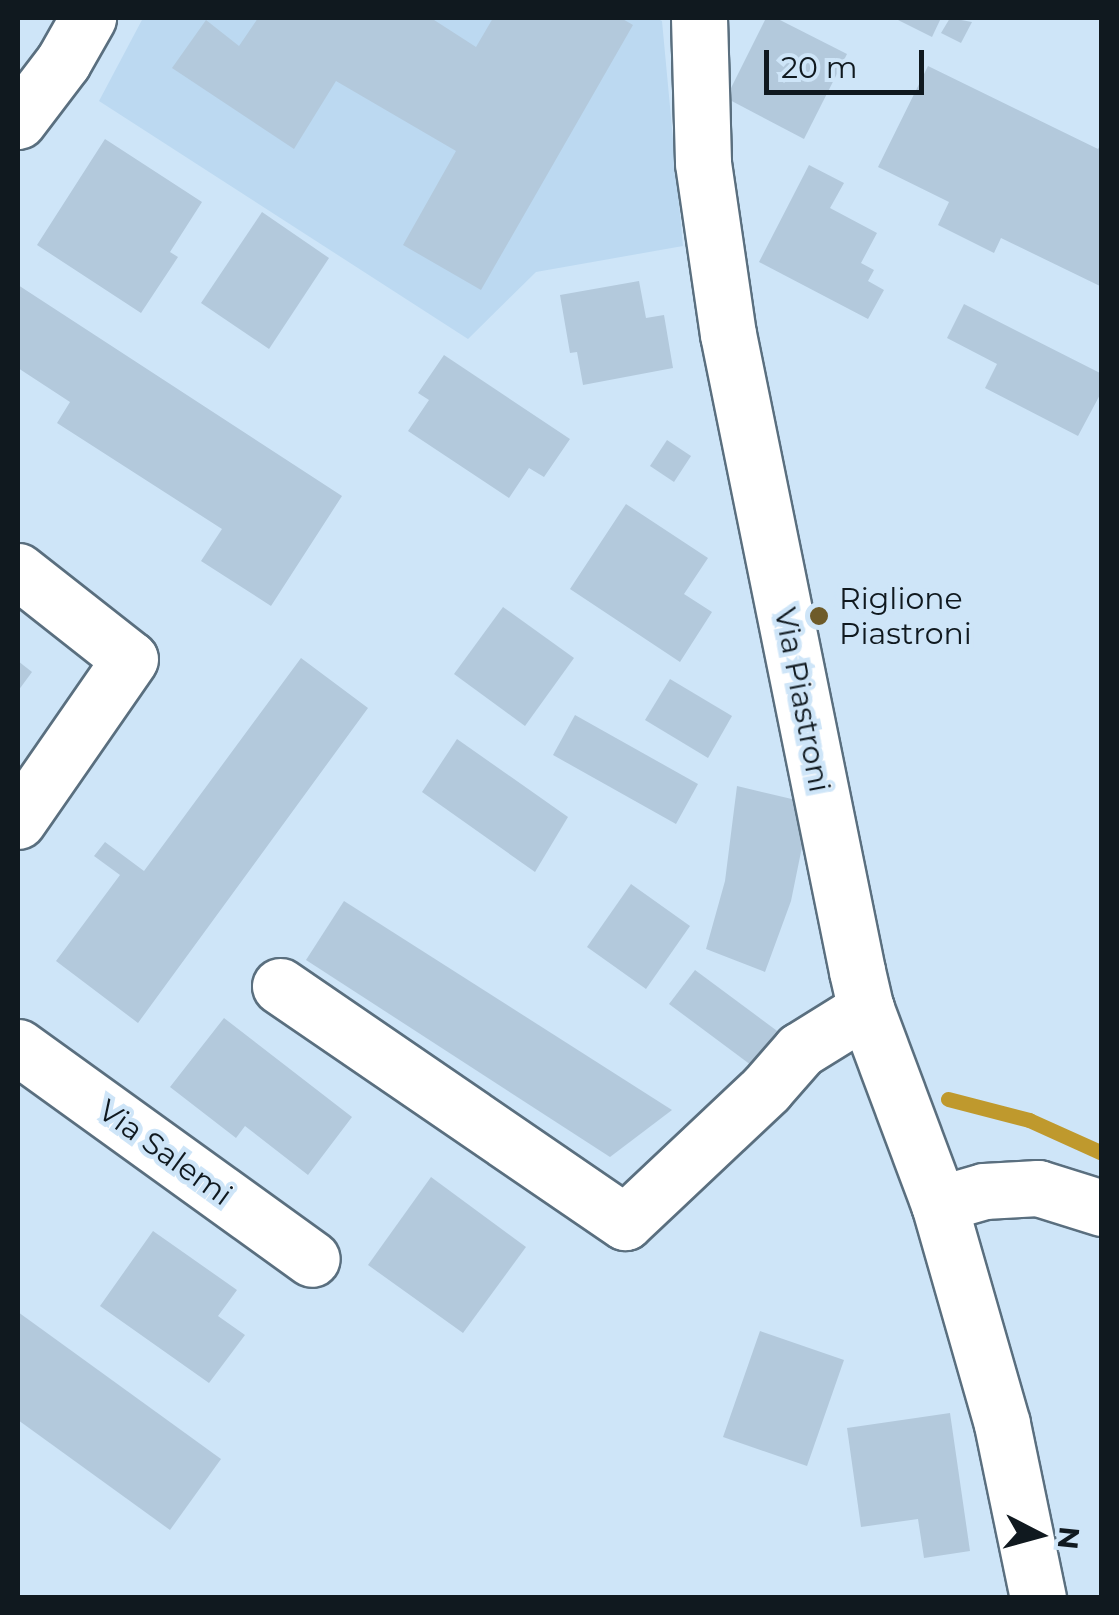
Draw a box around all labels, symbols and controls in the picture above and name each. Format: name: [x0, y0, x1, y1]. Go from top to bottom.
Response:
scale bar: [769, 30, 929, 92]
text: 20 m: [781, 49, 858, 86]
place label: Riglione Piastroni: [839, 581, 972, 652]
street label: Via Piastroni: [766, 605, 838, 795]
marker: Riglione Piastroni: [808, 605, 830, 627]
street label: Via Salemi: [91, 1093, 239, 1213]
north arrow: [989, 1485, 1089, 1585]
text: N: [1051, 1525, 1087, 1551]

